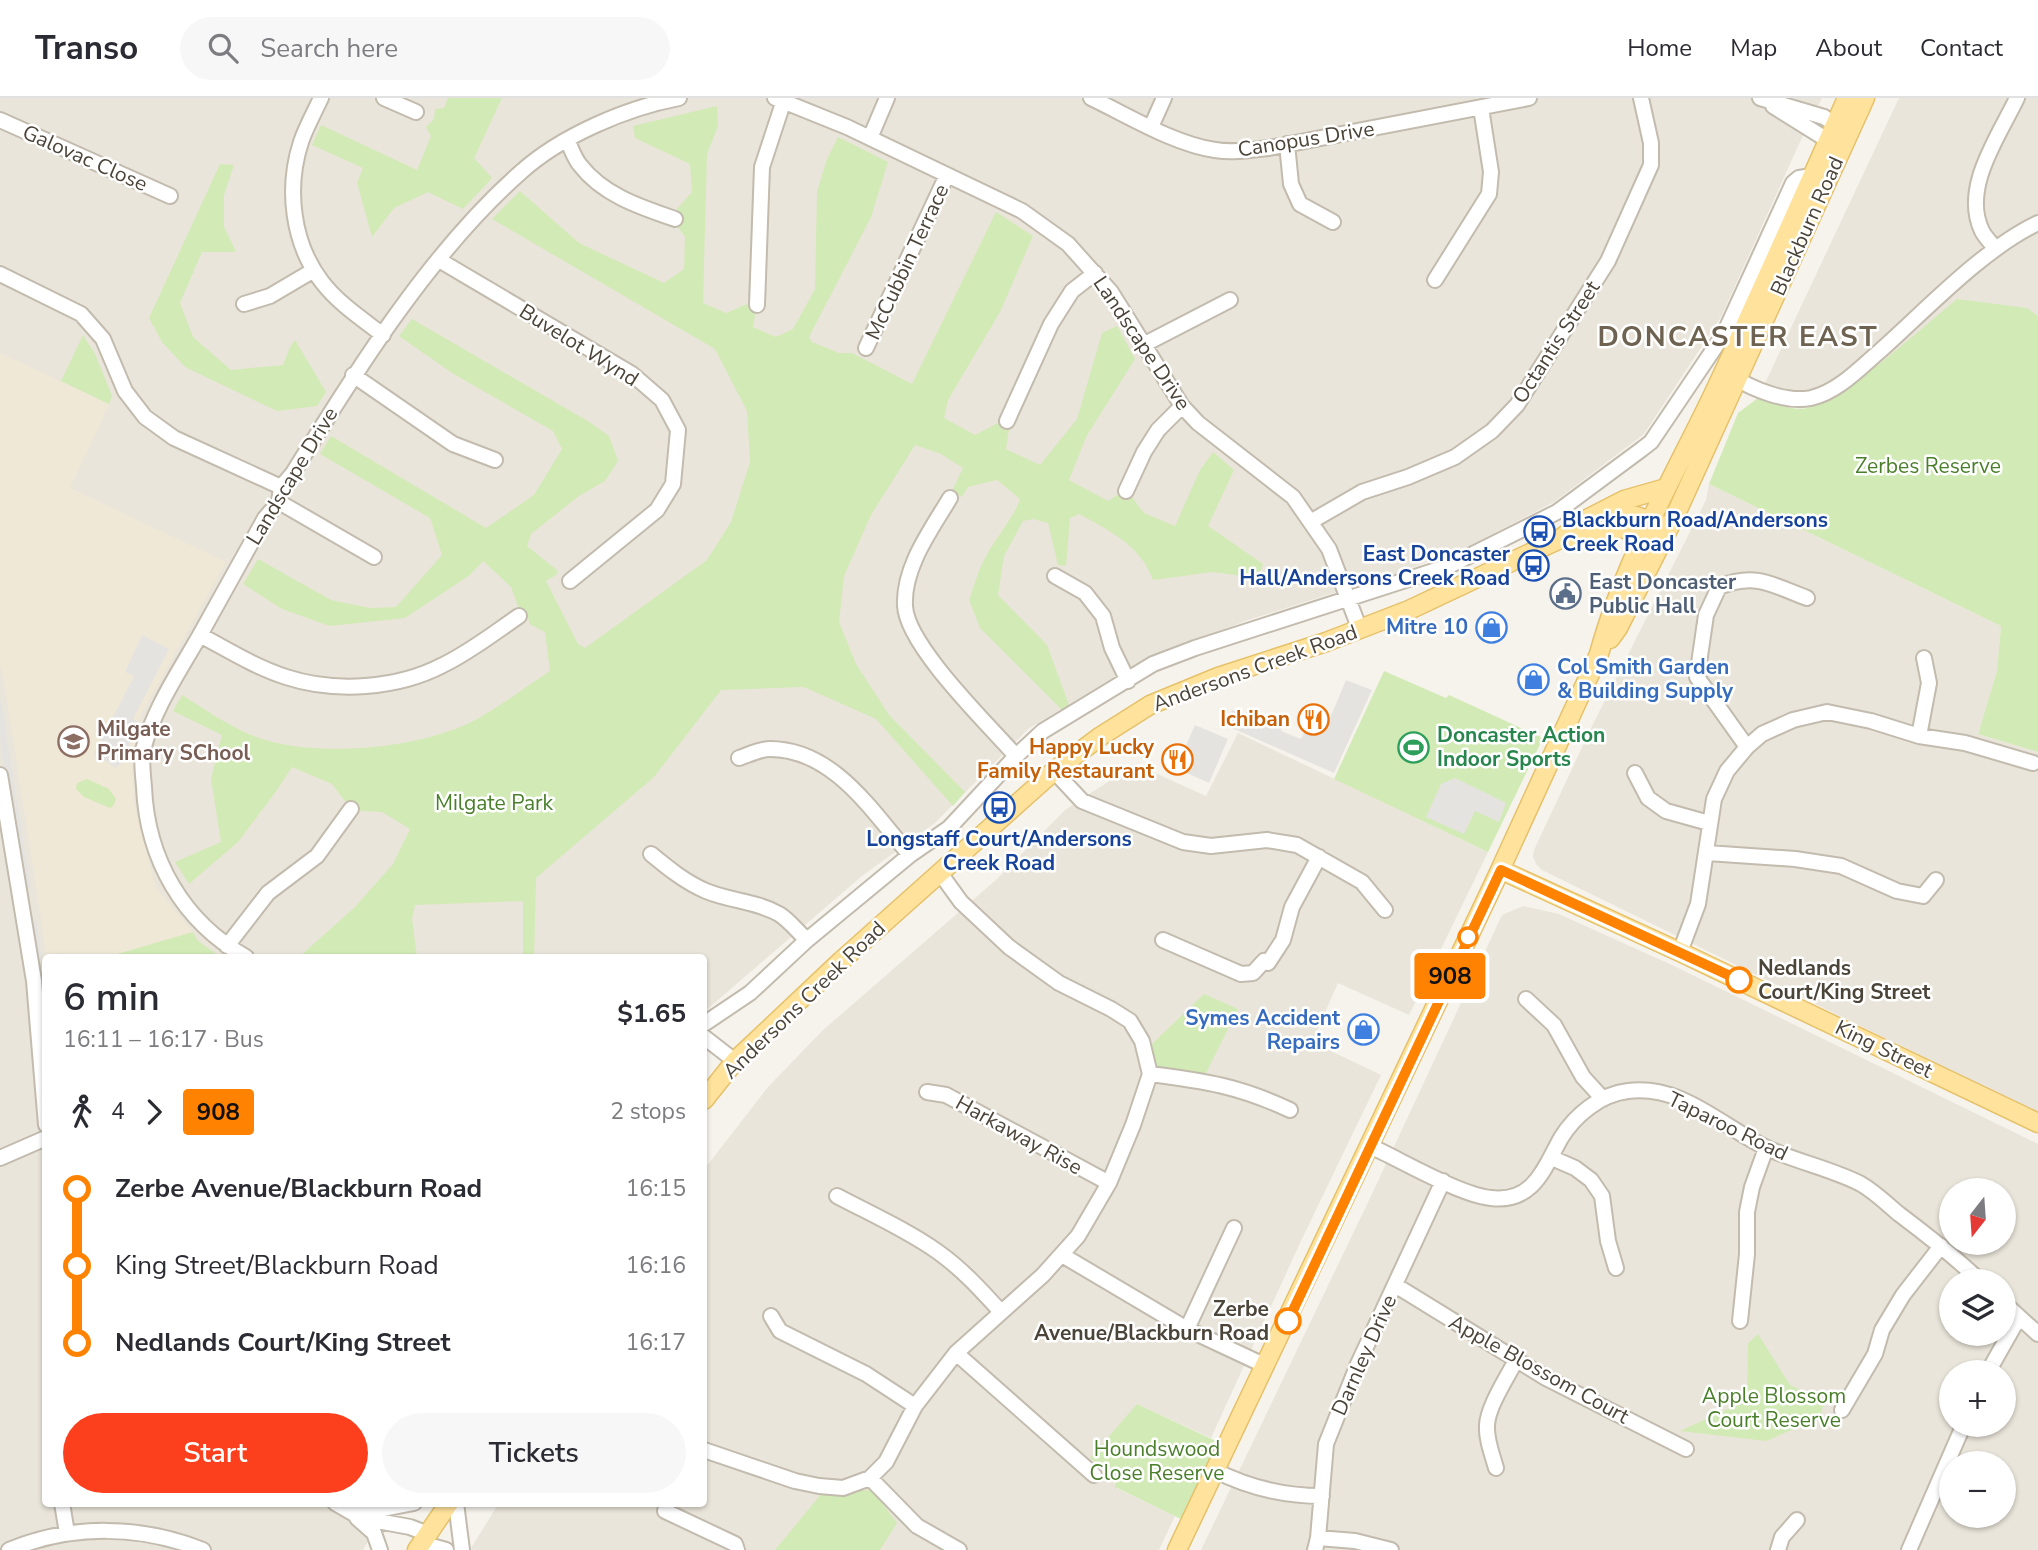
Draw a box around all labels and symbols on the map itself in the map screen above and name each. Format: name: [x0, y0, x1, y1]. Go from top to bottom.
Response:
street label: Canopus Drive: [1236, 114, 1376, 164]
street label: Galovac Close: [18, 118, 152, 198]
street label: Blackburn Road: [1764, 152, 1850, 300]
street label: McCubbin Terrace: [859, 180, 955, 344]
street label: Landscape Drive: [1087, 270, 1197, 416]
street label: Octantis Street: [1506, 275, 1607, 409]
street label: Buvelot Wynd: [514, 297, 644, 393]
district label: DONCASTER EAST: [1597, 318, 1879, 356]
street label: Landscape Drive: [240, 402, 344, 550]
park label: Zerbes Reserve: [1855, 452, 2001, 480]
place label: Blackburn Road/Andersons Creek Road: [1562, 506, 1828, 558]
bus stop icon: Blackburn Road/Andersons Creek Road: [1522, 515, 1556, 549]
place label: East Doncaster Hall/Andersons Creek Road: [1239, 540, 1511, 592]
bus stop icon: East Doncaster Hall/Andersons Creek Road: [1516, 549, 1550, 583]
place label: East Doncaster Public Hall: [1589, 568, 1737, 620]
public building icon: East Doncaster Public Hall: [1549, 577, 1583, 611]
shop icon: Mitre 10: [1474, 610, 1508, 644]
place label: Mitre 10: [1386, 613, 1468, 641]
street label: Andersons Creek Road: [1149, 618, 1361, 718]
place label: Col Smith Garden & Building Supply: [1557, 653, 1734, 705]
shop icon: Col Smith Garden & Building Supply: [1517, 662, 1551, 696]
restaurant icon: Ichiban: [1296, 702, 1330, 736]
place label: Ichiban: [1220, 705, 1290, 733]
place label: Milgate Primary SChool: [97, 715, 251, 767]
place label: Doncaster Action Indoor Sports: [1437, 721, 1605, 773]
school or university icon: Milgate Primary SChool: [57, 724, 91, 758]
sports icon: Doncaster Action Indoor Sports: [1397, 730, 1431, 764]
place label: Happy Lucky Family Restaurant: [977, 733, 1155, 785]
restaurant icon: Happy Lucky Family Restaurant: [1160, 742, 1194, 776]
park label: Milgate Park: [435, 789, 554, 817]
bus stop icon: Longstaff Court/Andersons Creek Road: [982, 790, 1016, 824]
place label: Longstaff Court/Andersons Creek Road: [866, 825, 1132, 877]
street label: Andersons Creek Road: [717, 915, 891, 1085]
unlabelled marker: [1458, 927, 1478, 947]
line badge: 908: [1410, 953, 1490, 999]
place label: Nedlands Court/King Street: [1758, 954, 1931, 1006]
marker: Nedlands Court/King Street: [1726, 967, 1752, 993]
place label: Symes Accident Repairs: [1185, 1004, 1341, 1056]
shop icon: Symes Accident Repairs: [1346, 1013, 1380, 1047]
street label: King Street: [1831, 1013, 1938, 1085]
street label: Taparoo Road: [1663, 1085, 1793, 1167]
street label: Harkaway Rise: [951, 1089, 1087, 1181]
north arrow: [1939, 1178, 2016, 1255]
street label: Darnley Drive: [1325, 1290, 1403, 1420]
place label: Zerbe Avenue/Blackburn Road: [1034, 1295, 1269, 1347]
marker: Zerbe Avenue/Blackburn Road: [1275, 1308, 1301, 1334]
street label: Apple Blossom Court: [1444, 1308, 1635, 1431]
park label: Apple Blossom Court Reserve: [1702, 1382, 1846, 1434]
park label: Houndswood Close Reserve: [1090, 1435, 1224, 1487]

